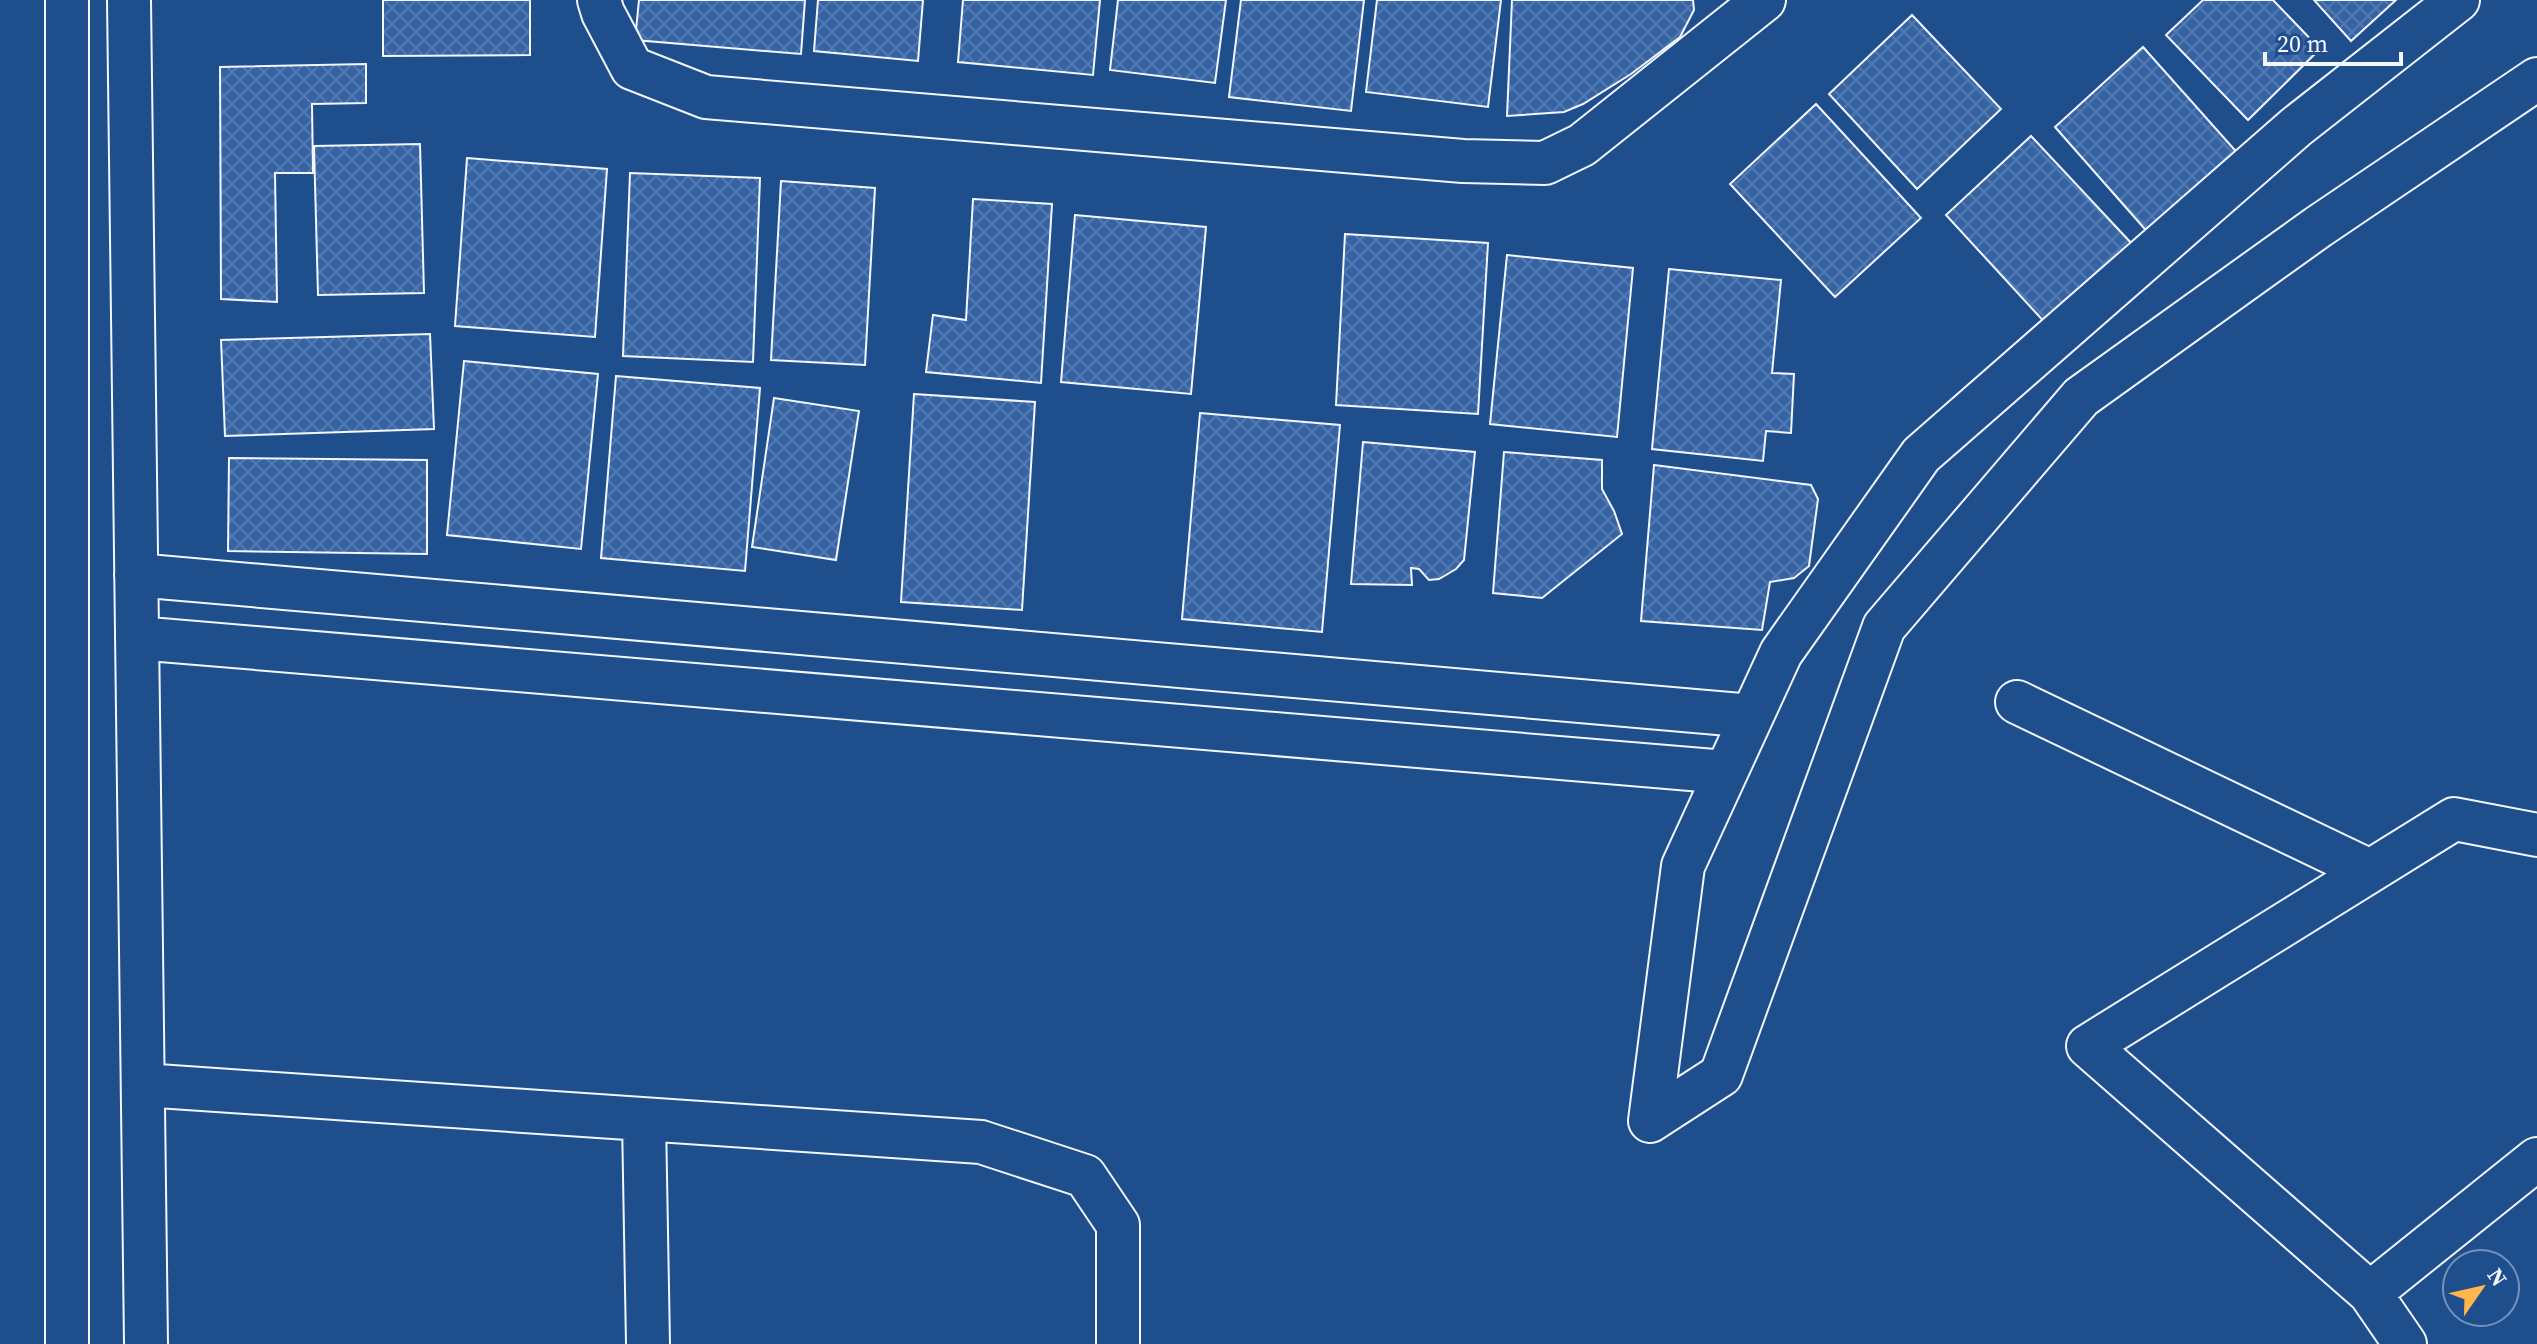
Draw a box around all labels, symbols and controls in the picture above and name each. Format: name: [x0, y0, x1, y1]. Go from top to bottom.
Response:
scale bar: [2265, 16, 2401, 66]
text: 20 m: [2277, 27, 2328, 60]
north arrow: [2441, 1248, 2521, 1328]
text: N: [2481, 1262, 2514, 1292]

